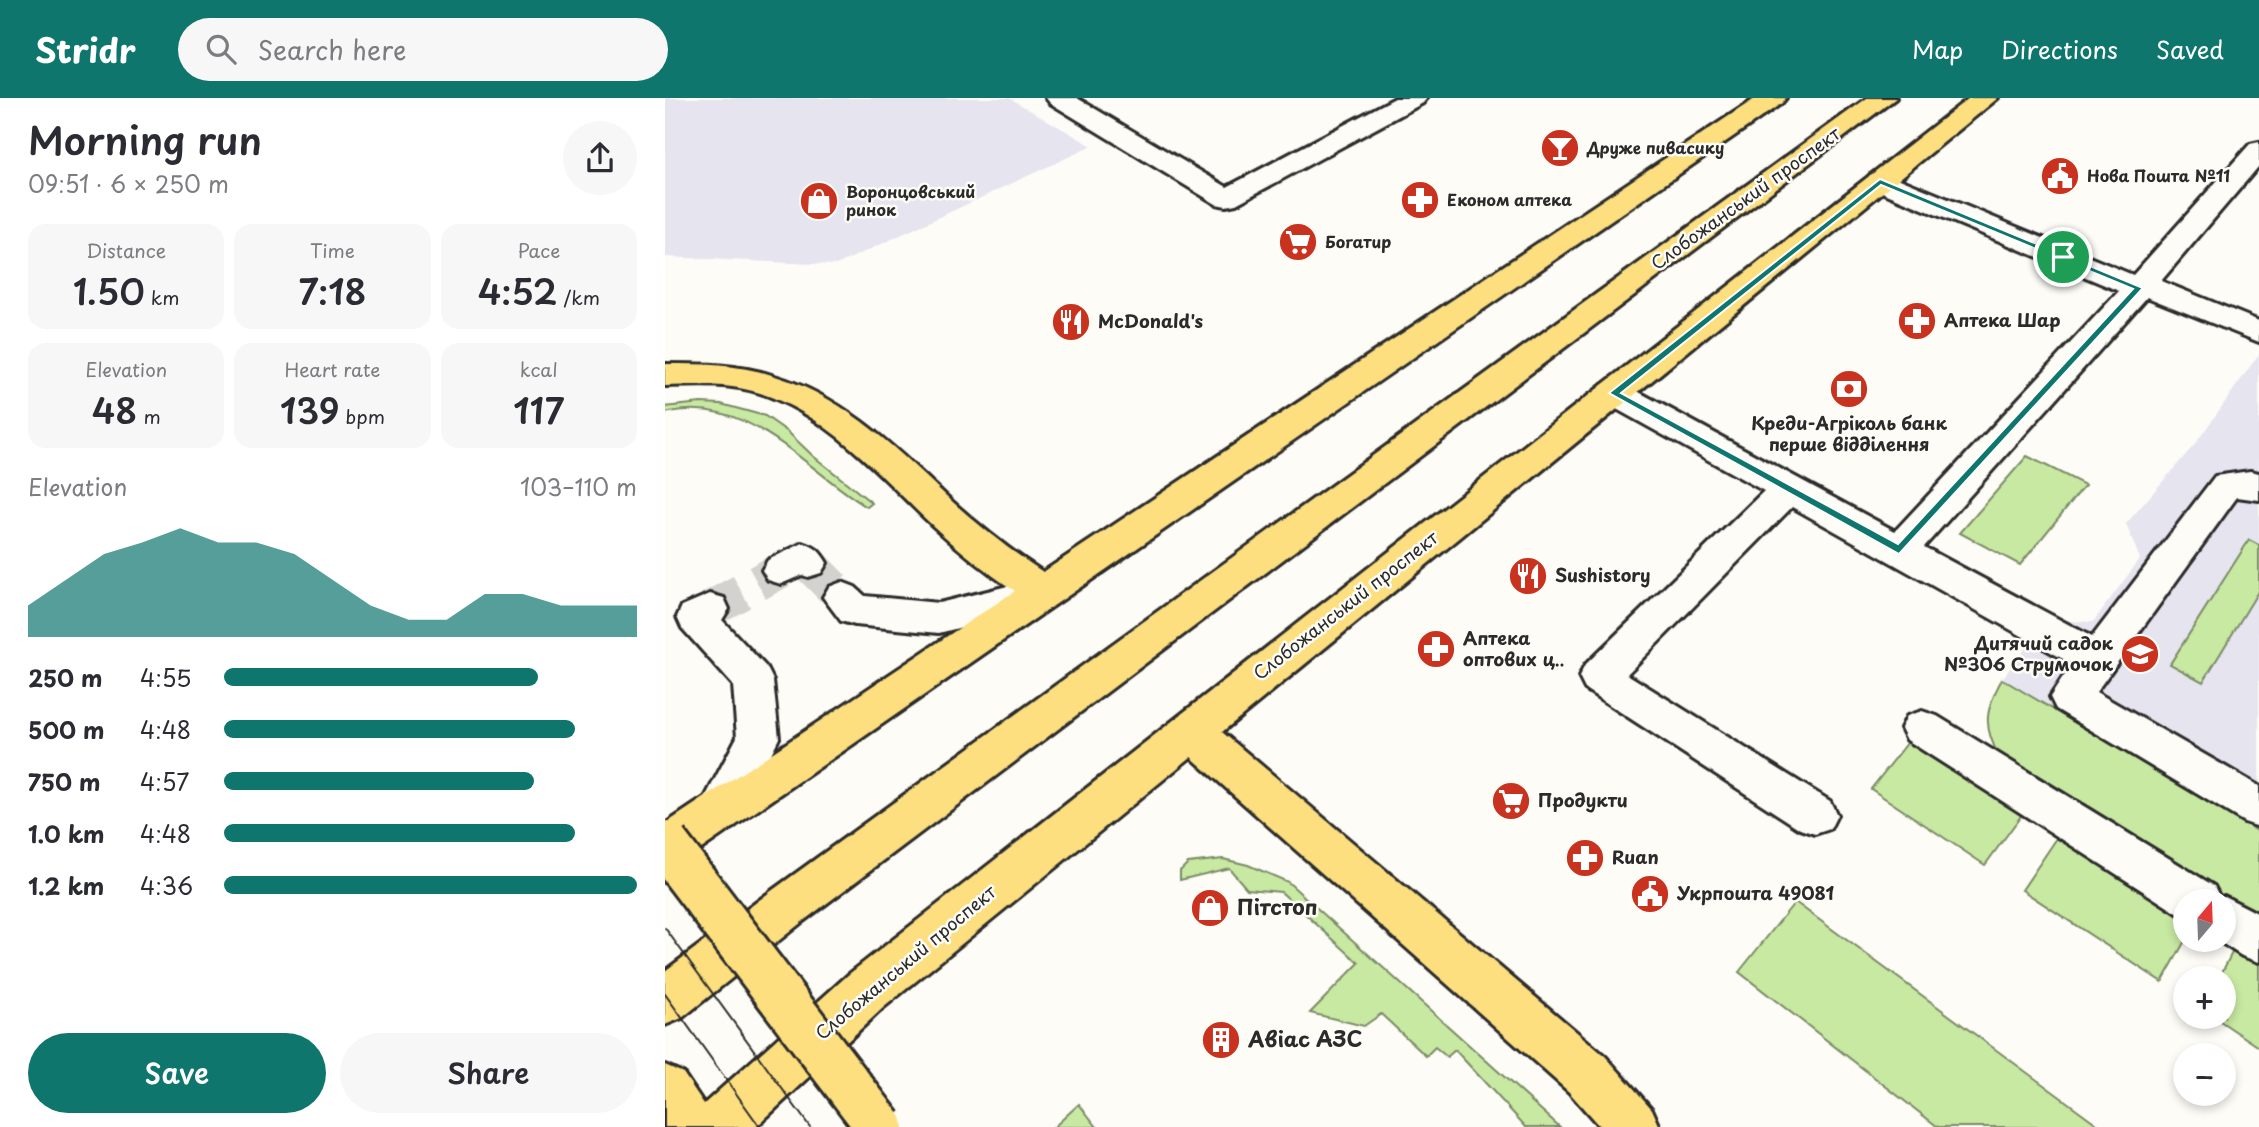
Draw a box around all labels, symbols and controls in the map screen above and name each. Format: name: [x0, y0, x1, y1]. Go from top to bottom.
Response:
search box: [178, 18, 668, 81]
text: Stridr: [35, 24, 136, 74]
icon: search: [202, 30, 240, 68]
text: Search here: [258, 30, 406, 69]
text: Map: [1912, 31, 1963, 67]
text: Directions: [2001, 31, 2118, 67]
text: Saved: [2156, 31, 2224, 67]
text: Morning run: [28, 111, 262, 168]
street label: Слобожанський проспект: [1645, 120, 1846, 276]
button: share: [563, 121, 637, 195]
bar icon: Друже пивасику: [1539, 127, 1581, 169]
place label: Друже пивасику: [1586, 135, 1724, 159]
public building icon: Нова Пошта №11: [2039, 155, 2081, 197]
place label: Нова Пошта №11: [2087, 163, 2230, 187]
text: 09:51 · 6 × 250 m: [28, 166, 229, 201]
place label: Воронцовський ринок: [846, 179, 975, 221]
pharmacy icon: Економ аптека: [1399, 179, 1441, 221]
shop icon: Воронцовський ринок: [798, 180, 840, 222]
place label: Економ аптека: [1447, 187, 1572, 211]
supermarket icon: Богатир: [1277, 221, 1319, 263]
pin: [2033, 227, 2093, 287]
place label: Богатир: [1325, 229, 1391, 253]
text: Distance: [86, 236, 166, 264]
text: Time: [310, 236, 355, 264]
text: Pace: [517, 236, 560, 264]
icon: arrive: [2044, 238, 2082, 276]
text: 1.50: [73, 264, 145, 317]
text: 7:18: [298, 264, 367, 317]
text: 4:52: [478, 264, 557, 317]
text: km: [145, 283, 179, 311]
text: /km: [557, 283, 600, 311]
pharmacy icon: Аптека Шар: [1896, 300, 1938, 342]
restaurant icon: McDonald's: [1050, 301, 1092, 343]
place label: Аптека Шар: [1944, 306, 2060, 333]
place label: McDonald's: [1098, 307, 1204, 334]
text: Elevation: [85, 355, 167, 383]
text: Heart rate: [285, 355, 380, 383]
text: kcal: [520, 355, 558, 383]
bank icon: Креди-Агріколь банк перше відділення: [1828, 368, 1870, 410]
text: 48: [92, 383, 137, 436]
text: 139: [280, 383, 339, 436]
text: 117: [513, 383, 564, 436]
text: m: [137, 402, 161, 430]
text: bpm: [339, 402, 385, 430]
place label: Креди-Агріколь банк перше відділення: [1751, 409, 1947, 457]
text: Elevation: [28, 469, 127, 504]
text: 103–110 m: [520, 469, 637, 504]
street label: Слобожанський проспект: [1247, 524, 1444, 686]
restaurant icon: Sushistory: [1507, 555, 1549, 597]
place label: Sushistory: [1555, 561, 1651, 588]
place label: Аптека оптових ц‥: [1463, 624, 1564, 672]
pharmacy icon: Аптека оптових ц‥: [1415, 628, 1457, 670]
place label: Дитячий садок №306 Струмочок: [1944, 629, 2114, 677]
school or university icon: Дитячий садок №306 Струмочок: [2119, 633, 2161, 675]
text: 250 m: [28, 660, 103, 695]
text: 4:55: [140, 660, 191, 695]
text: 500 m: [28, 712, 105, 747]
text: 4:48: [140, 712, 191, 747]
text: 750 m: [28, 764, 100, 799]
text: 4:57: [140, 764, 189, 799]
supermarket icon: Продукти: [1490, 780, 1532, 822]
place label: Продукти: [1538, 786, 1628, 813]
text: 1.0 km: [28, 816, 105, 851]
text: 4:48: [140, 816, 191, 851]
pharmacy icon: Ruan: [1564, 837, 1606, 879]
place label: Ruan: [1612, 843, 1659, 870]
text: 1.2 km: [28, 868, 104, 903]
text: 4:36: [140, 868, 193, 903]
public building icon: Укрпошта 49081: [1629, 873, 1671, 915]
street label: Слобожанський проспект: [809, 878, 1001, 1046]
place label: Укрпошта 49081: [1676, 879, 1835, 906]
shop icon: Пітстоп: [1189, 887, 1231, 929]
north arrow: [2173, 889, 2237, 952]
map controls: [2173, 889, 2236, 1106]
place label: Пітстоп: [1237, 890, 1318, 922]
button: +: [2173, 966, 2236, 1029]
building icon: Авіас АЗС: [1200, 1019, 1242, 1061]
place label: Авіас АЗС: [1247, 1022, 1362, 1054]
button: Save: [28, 1033, 326, 1113]
button: Share: [340, 1033, 637, 1113]
button: −: [2173, 1043, 2236, 1106]

